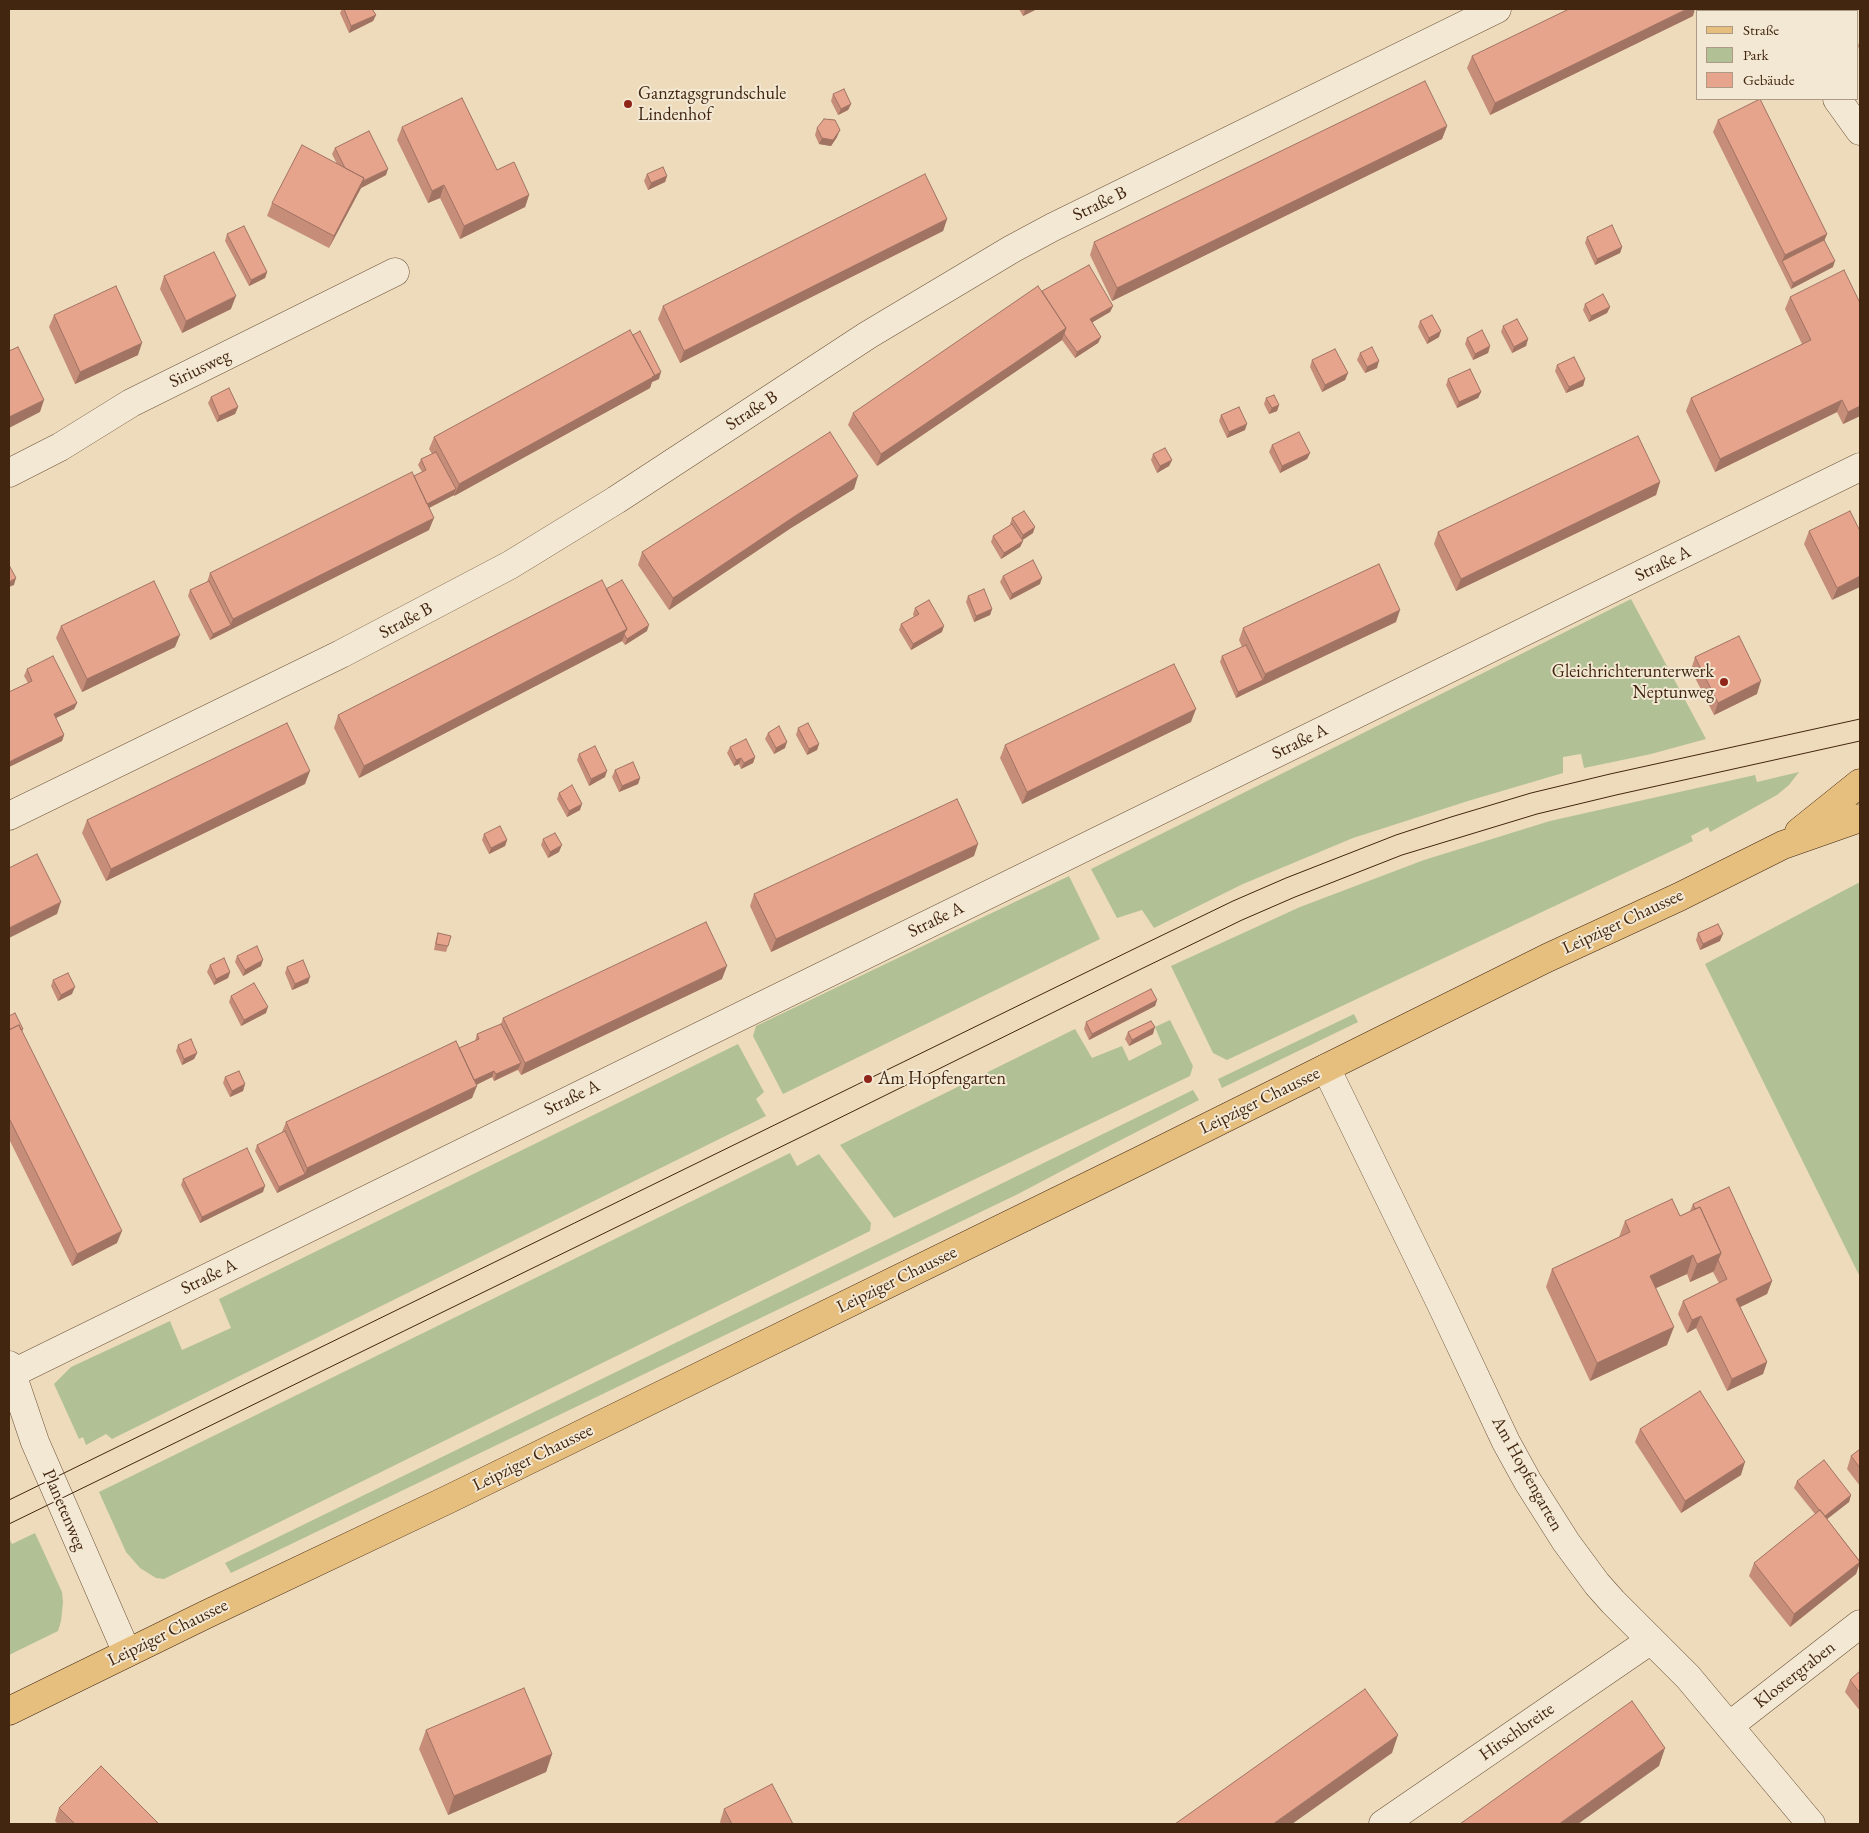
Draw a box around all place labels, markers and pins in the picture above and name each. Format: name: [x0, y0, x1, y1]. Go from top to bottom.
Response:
place label: Ganztagsgrundschule Lindenhof: [638, 83, 786, 126]
marker: Ganztagsgrundschule Lindenhof: [622, 98, 634, 110]
place label: Gleichrichterunterwerk Neptunweg: [1552, 661, 1714, 704]
marker: Gleichrichterunterwerk Neptunweg: [1718, 676, 1730, 688]
place label: Am Hopfengarten: [878, 1068, 1006, 1090]
marker: Am Hopfengarten: [862, 1073, 874, 1085]

